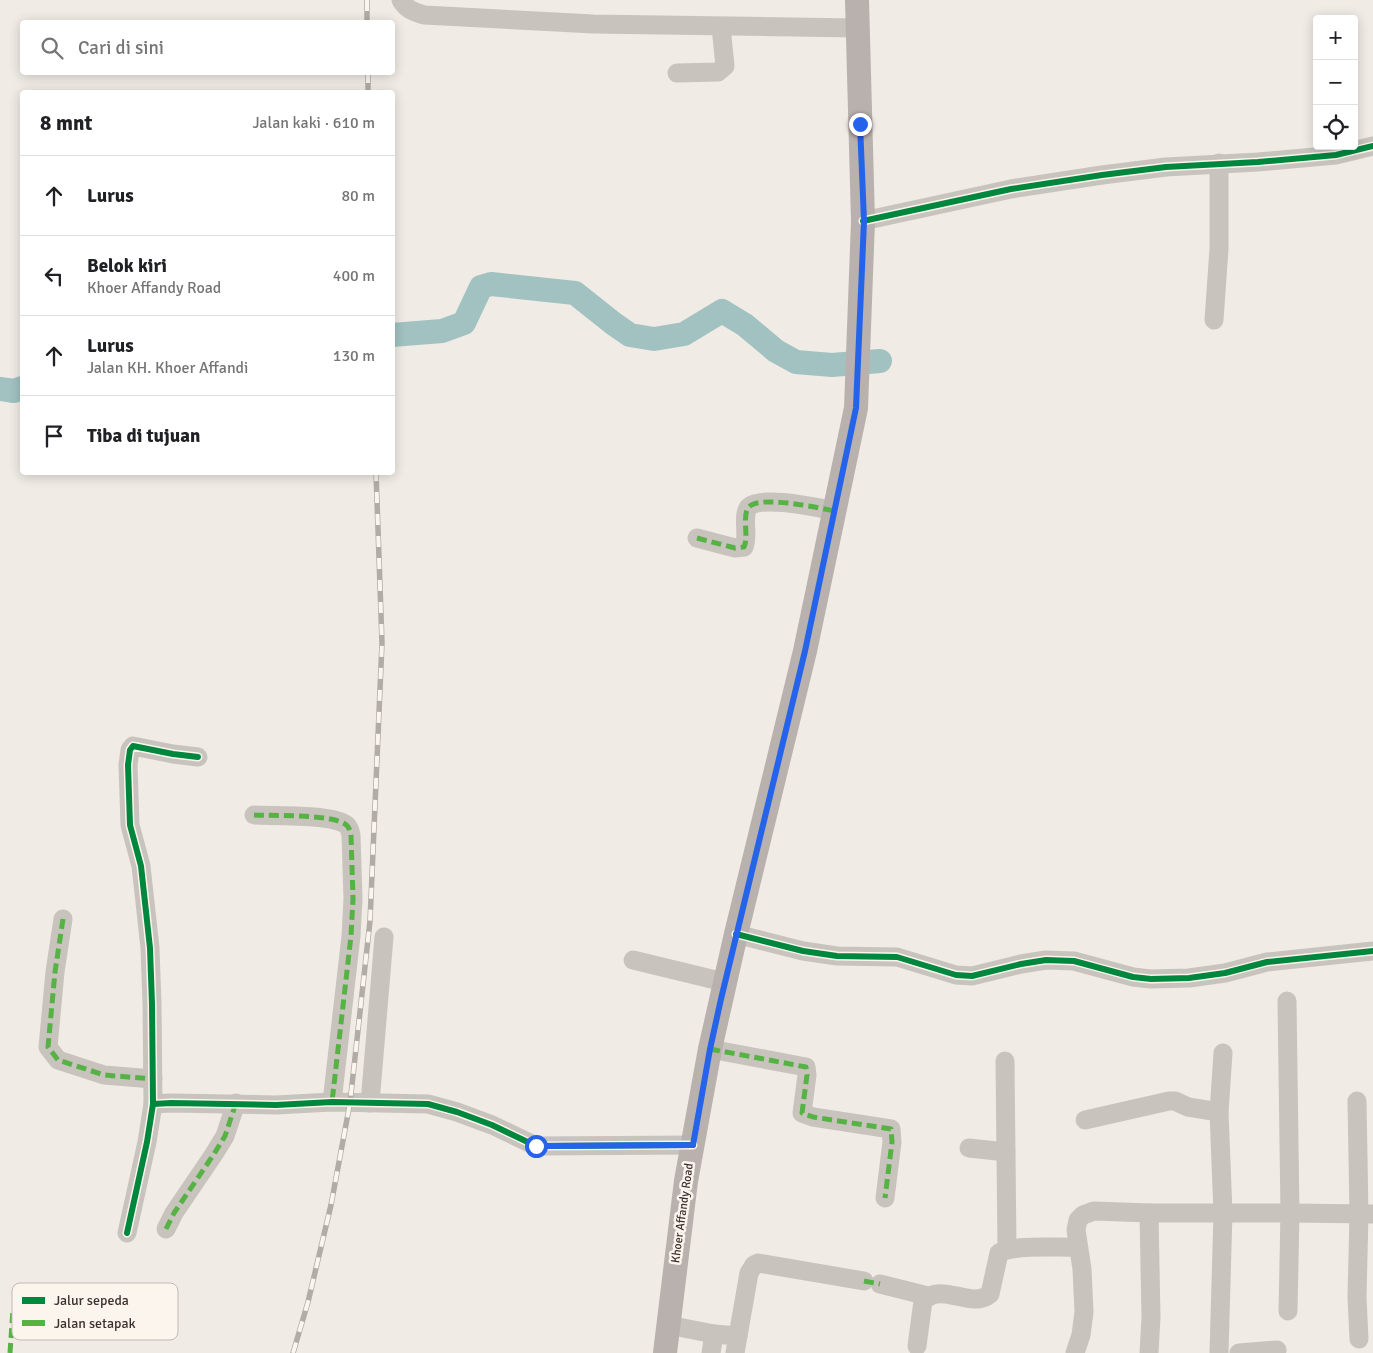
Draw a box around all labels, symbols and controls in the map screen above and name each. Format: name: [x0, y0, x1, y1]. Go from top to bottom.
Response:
map controls: [1313, 15, 1358, 150]
button: +: [1313, 15, 1358, 60]
search box: [20, 20, 395, 75]
icon: search: [38, 34, 66, 62]
text: Cari di sini: [78, 36, 164, 60]
button: −: [1313, 60, 1358, 105]
button: locate: [1313, 105, 1358, 150]
text: 8 mnt: [40, 110, 92, 136]
text: Jalan kaki · 610 m: [253, 113, 375, 133]
route end: [849, 113, 872, 136]
icon: ahead: [40, 182, 68, 210]
text: Lurus: [87, 184, 134, 208]
text: 80 m: [341, 186, 375, 206]
text: Belok kiri: [87, 254, 167, 278]
icon: left: [40, 262, 68, 290]
text: 400 m: [333, 266, 375, 286]
text: Khoer Affandy Road: [87, 278, 221, 298]
text: Lurus: [87, 334, 134, 358]
icon: ahead: [40, 342, 68, 370]
text: 130 m: [333, 346, 375, 366]
text: Jalan KH. Khoer Affandi: [87, 358, 248, 378]
icon: arrive: [40, 422, 68, 450]
text: Tiba di tujuan: [87, 424, 200, 448]
route start: [525, 1135, 548, 1158]
street label: Khoer Affandy Road: [668, 1162, 697, 1264]
legend: [12, 1283, 178, 1340]
text: Jalur sepeda: [54, 1292, 129, 1309]
text: Jalan setapak: [54, 1315, 136, 1332]

